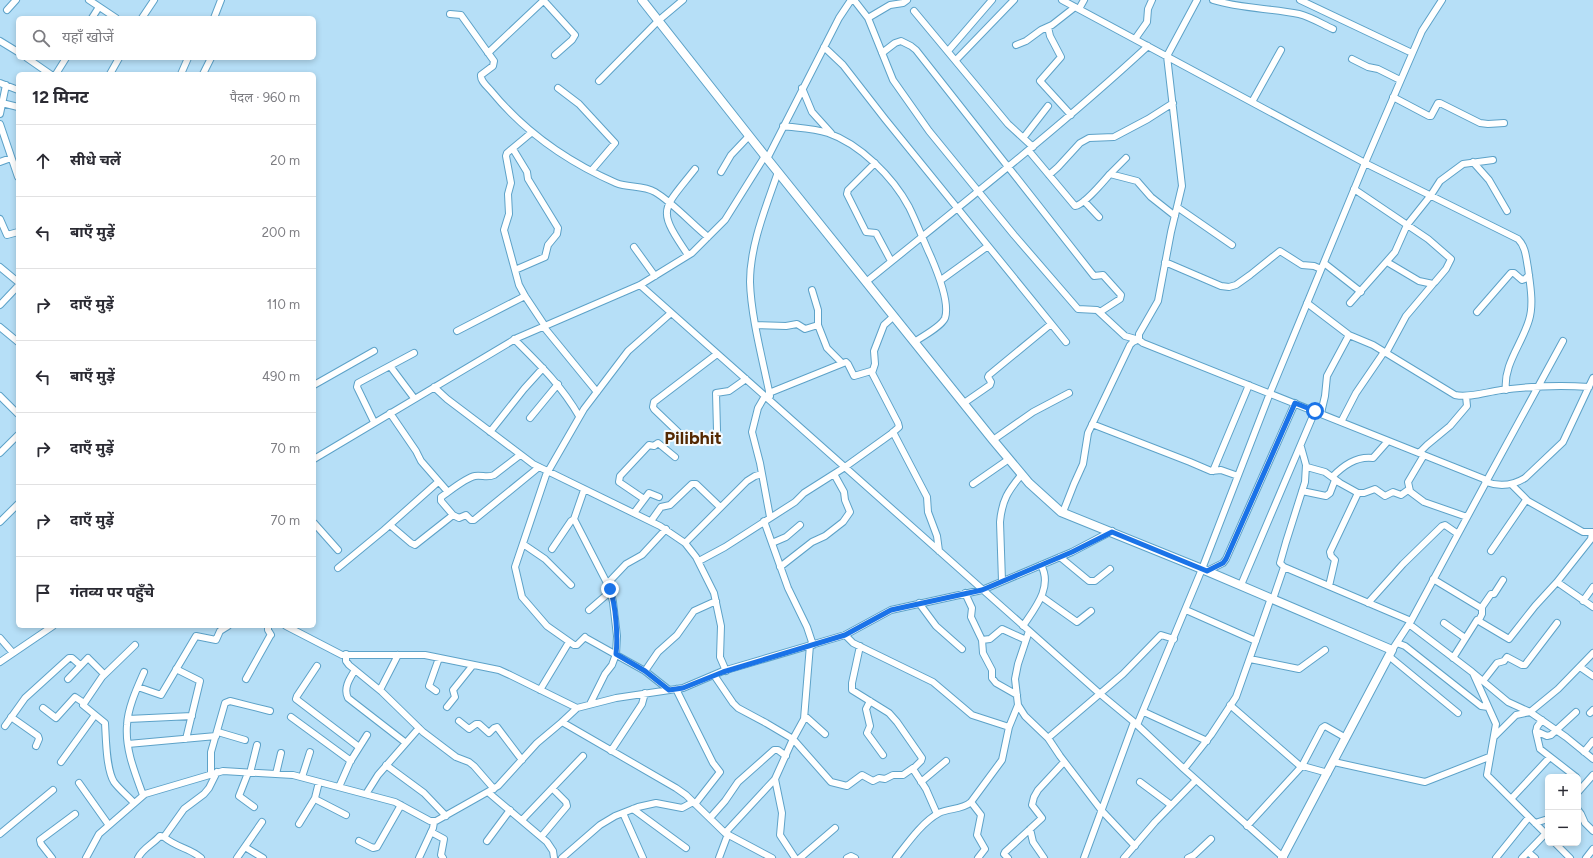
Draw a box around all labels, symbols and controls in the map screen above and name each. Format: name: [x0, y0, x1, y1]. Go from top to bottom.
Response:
search box: [16, 16, 316, 60]
icon: search: [30, 27, 52, 49]
text: यहाँ खोजें: [62, 28, 114, 46]
text: 12 मिनट: [32, 87, 89, 107]
text: पैदल · 960 m: [230, 90, 300, 105]
icon: ahead: [32, 150, 54, 172]
text: सीधे चलें: [70, 151, 121, 169]
text: 20 m: [270, 153, 300, 168]
icon: left: [32, 222, 54, 244]
text: बाएँ मुड़ें: [70, 223, 115, 241]
text: 200 m: [262, 225, 300, 240]
icon: right: [32, 294, 54, 316]
text: दाएँ मुड़ें: [70, 295, 114, 313]
text: 110 m: [267, 297, 300, 312]
icon: left: [32, 366, 54, 388]
text: बाएँ मुड़ें: [70, 367, 115, 385]
text: 490 m: [262, 369, 300, 384]
route start: [1306, 402, 1324, 420]
district label: Pilibhit: [664, 427, 722, 449]
icon: right: [32, 438, 54, 460]
text: दाएँ मुड़ें: [70, 439, 114, 457]
text: 70 m: [270, 441, 300, 456]
icon: right: [32, 510, 54, 532]
text: दाएँ मुड़ें: [70, 511, 114, 529]
text: 70 m: [270, 513, 300, 528]
route end: [601, 580, 619, 598]
icon: arrive: [32, 582, 54, 604]
text: गंतव्य पर पहुँचे: [70, 583, 154, 601]
map controls: [1545, 774, 1581, 846]
button: +: [1545, 774, 1581, 810]
button: −: [1545, 810, 1581, 846]

